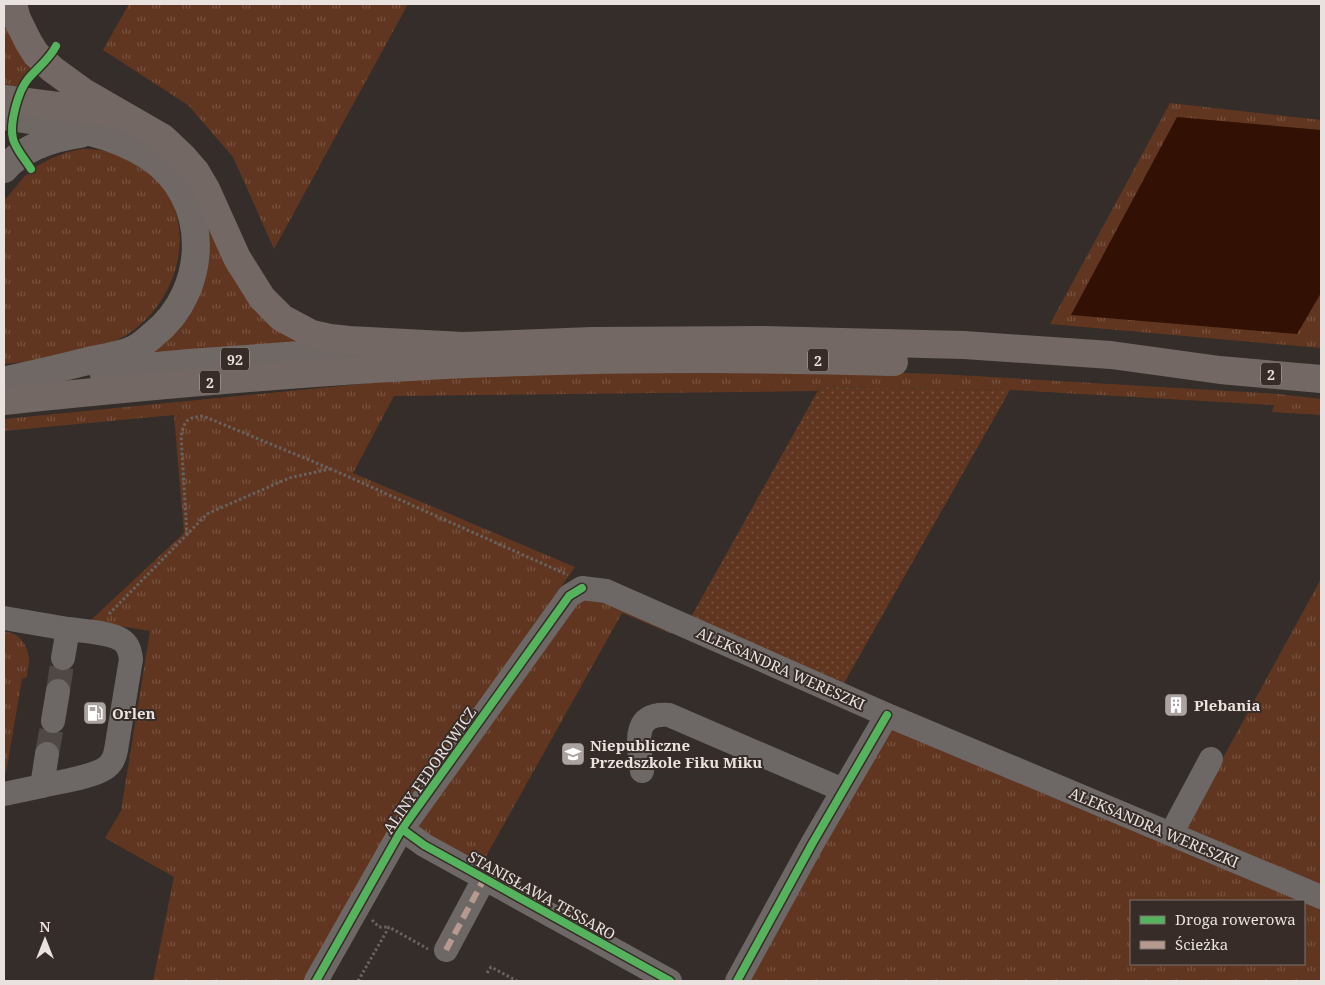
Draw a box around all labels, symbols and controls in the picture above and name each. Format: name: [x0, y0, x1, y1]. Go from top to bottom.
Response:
road number: 92: [221, 348, 249, 370]
road number: 2: [808, 348, 828, 372]
road number: 2: [1261, 362, 1281, 386]
road number: 2: [200, 371, 220, 394]
street label: ALEKSANDRA WERESZKI: [694, 622, 868, 714]
building icon: Plebania: [1163, 692, 1189, 718]
place label: Plebania: [1194, 695, 1260, 715]
fuel station icon: Orlen: [82, 700, 108, 726]
place label: Orlen: [112, 703, 156, 723]
street label: ALINY FEDOROWICZ: [378, 703, 480, 837]
place label: Niepubliczne Przedszkole Fiku Miku: [590, 735, 762, 772]
school or university icon: Niepubliczne Przedszkole Fiku Miku: [560, 741, 586, 767]
street label: ALEKSANDRA WERESZKI: [1066, 782, 1242, 872]
street label: STANISŁAWA TESSARO: [465, 846, 619, 944]
legend: [1130, 900, 1305, 965]
text: Droga rowerowa: [1175, 909, 1296, 929]
north arrow: [20, 915, 70, 965]
text: N: [39, 917, 51, 936]
text: Ścieżka: [1175, 934, 1228, 954]

